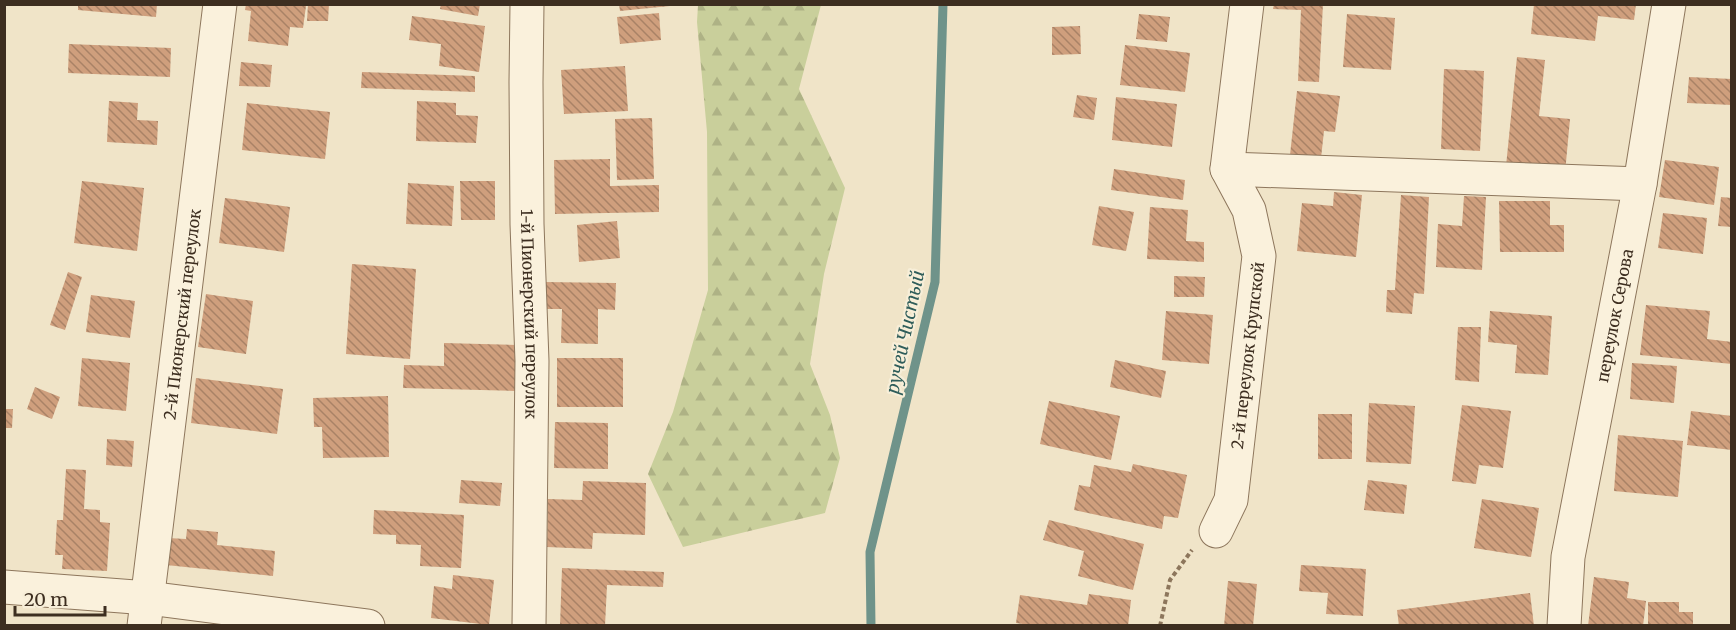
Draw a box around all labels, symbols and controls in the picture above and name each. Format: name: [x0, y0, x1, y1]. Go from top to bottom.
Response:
street label: 2-й Пионерский переулок: [159, 208, 205, 421]
street label: 1-й Пионерский переулок: [517, 209, 542, 419]
street label: переулок Серова: [1592, 247, 1637, 384]
street label: 2-й переулок Крупской: [1227, 261, 1268, 450]
water label: ручей Чистый: [881, 268, 929, 396]
scale bar: [15, 579, 105, 617]
text: 20 m: [24, 588, 68, 611]

